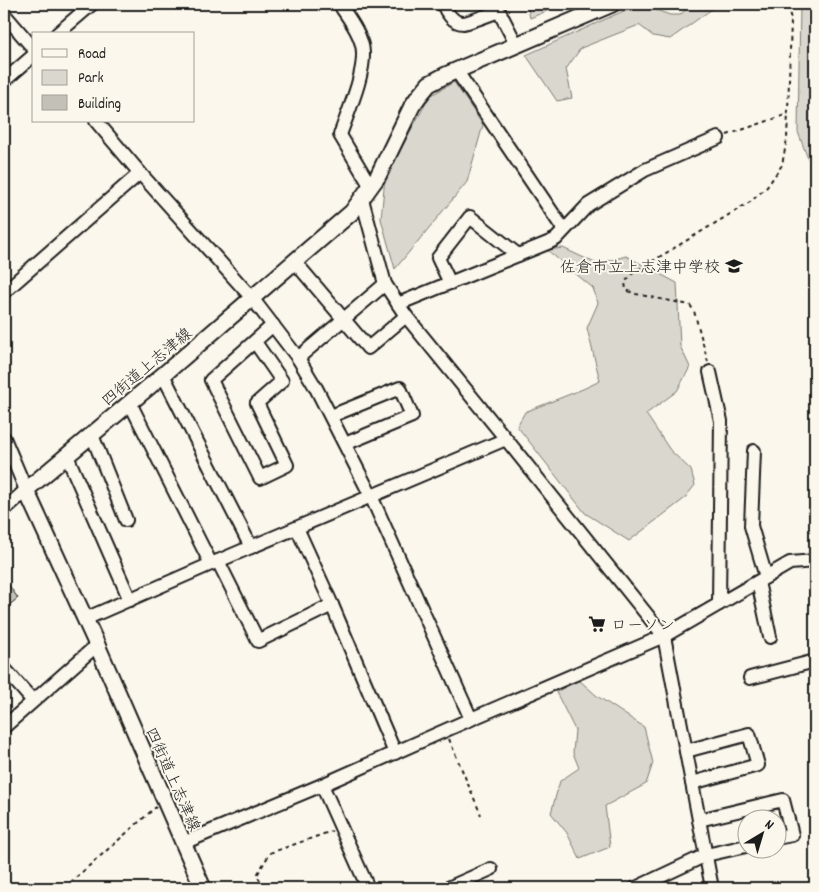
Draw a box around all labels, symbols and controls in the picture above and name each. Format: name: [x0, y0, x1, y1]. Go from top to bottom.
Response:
legend: [32, 32, 195, 122]
text: Road: [78, 44, 106, 66]
text: Park: [78, 68, 104, 90]
text: Building: [78, 94, 121, 116]
school or university icon: 佐倉市立上志津中学校: [724, 256, 744, 276]
place label: 佐倉市立上志津中学校: [560, 257, 720, 280]
street label: 四街道上志津線: [97, 323, 198, 413]
supermarket icon: ローソン: [587, 614, 607, 634]
place label: ローソン: [611, 615, 675, 638]
street label: 四街道上志津線: [138, 724, 205, 836]
north arrow: [736, 810, 786, 860]
text: N: [760, 815, 778, 835]

